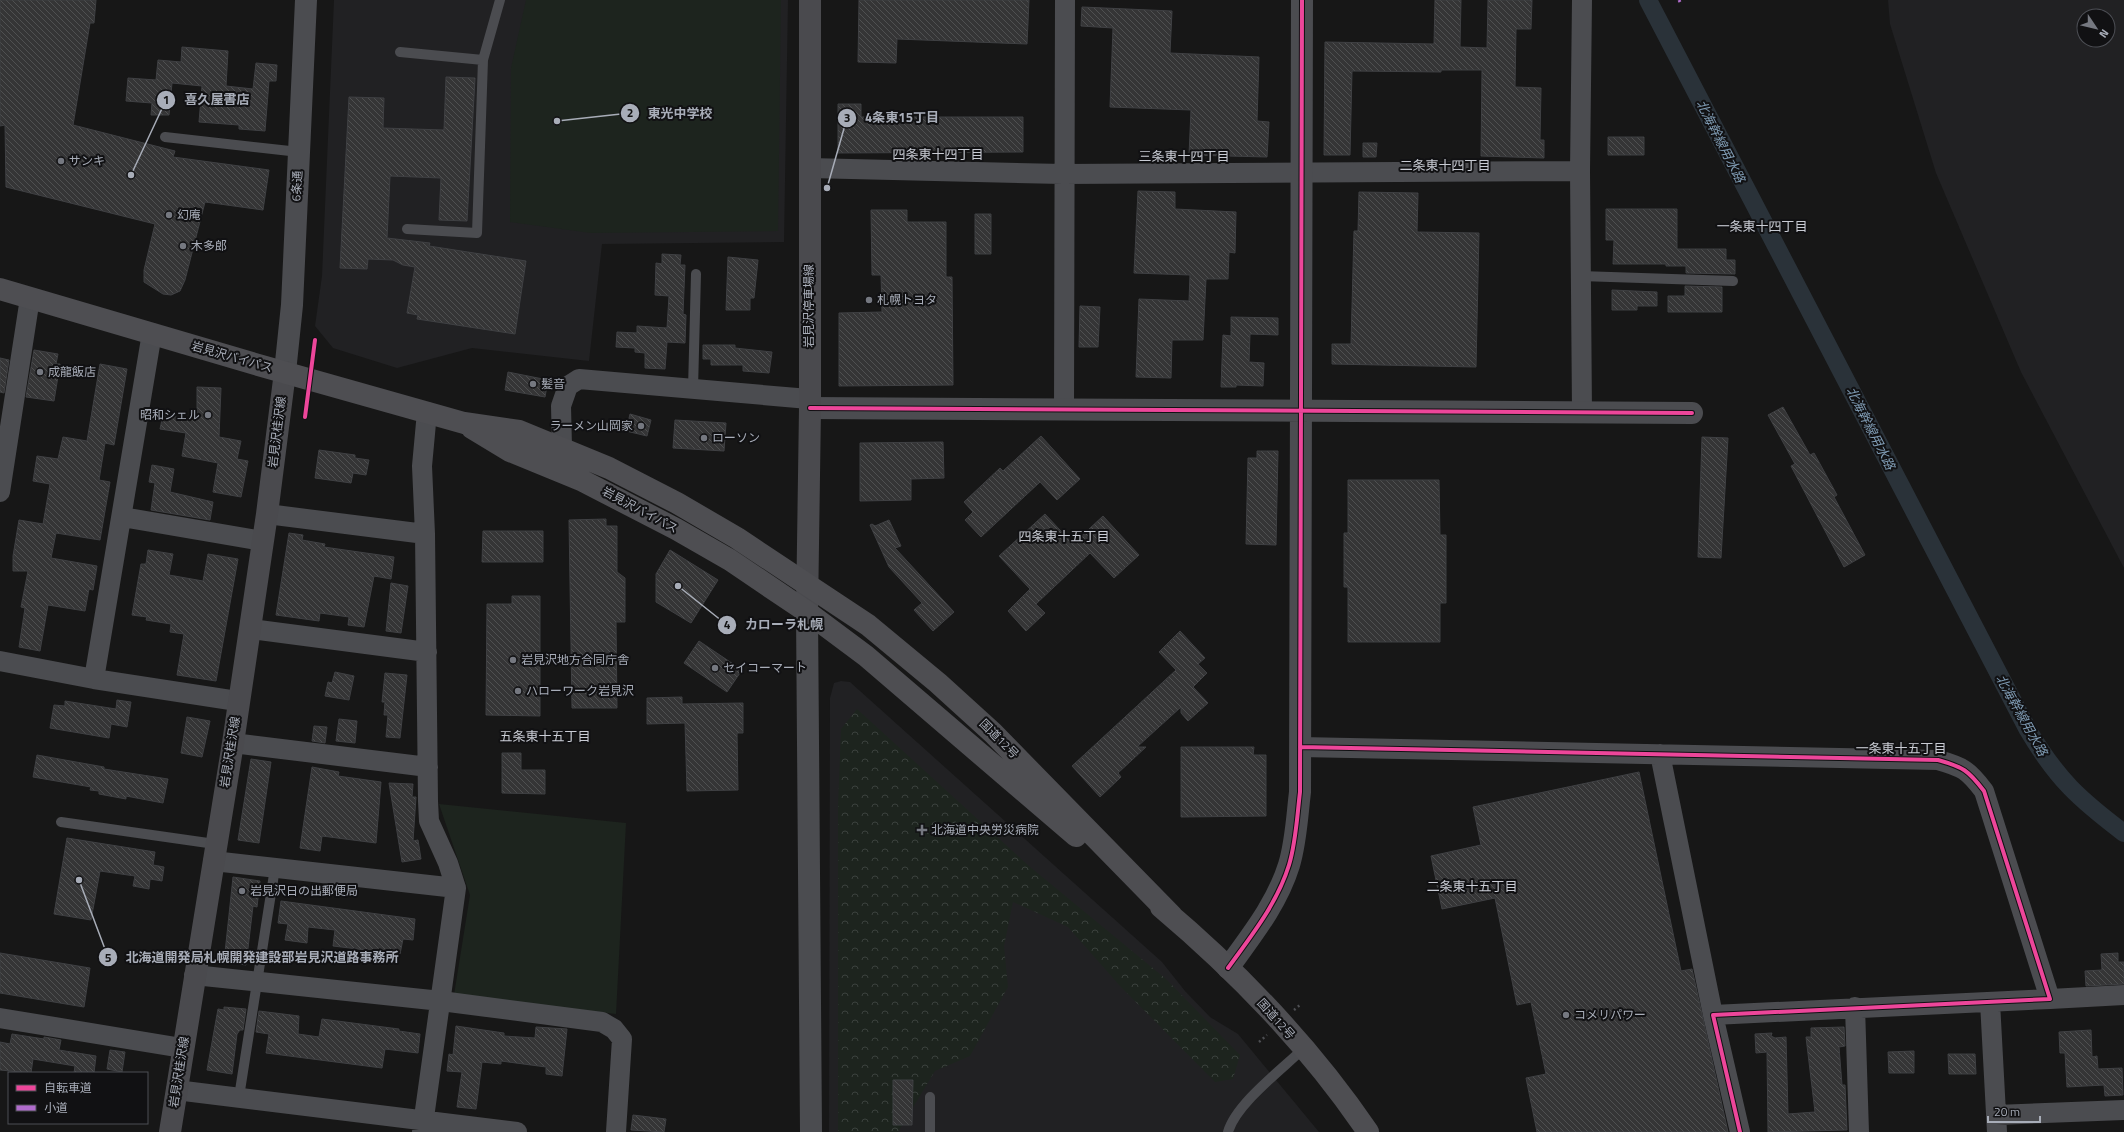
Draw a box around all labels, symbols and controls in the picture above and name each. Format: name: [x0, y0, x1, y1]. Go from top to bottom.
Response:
north arrow: [2076, 8, 2116, 48]
text: N: [2095, 26, 2113, 41]
callout: 喜久屋書店: [156, 87, 257, 112]
text: 喜久屋書店: [184, 89, 250, 109]
text: 1: [163, 90, 169, 109]
water label: 北海幹線用水路: [1691, 96, 1751, 187]
callout: 東光中学校: [620, 101, 721, 126]
text: 2: [627, 103, 633, 122]
text: 東光中学校: [647, 103, 713, 123]
callout: 4条東15丁目: [837, 105, 947, 130]
text: 4条東15丁目: [865, 107, 939, 127]
text: 3: [844, 108, 850, 127]
district label: 四条東十四丁目: [892, 144, 984, 164]
district label: 三条東十四丁目: [1138, 146, 1230, 166]
place label: サンキ: [69, 151, 105, 170]
district label: 二条東十四丁目: [1399, 155, 1491, 175]
marker: サンキ: [56, 156, 66, 166]
street label: 6条通: [286, 170, 307, 202]
place label: 幻庵: [177, 205, 201, 224]
marker: 幻庵: [164, 210, 174, 220]
district label: 一条東十四丁目: [1716, 216, 1808, 236]
place label: 木多郎: [191, 236, 227, 255]
marker: 木多郎: [178, 241, 188, 251]
street label: 岩見沢停車場線: [799, 264, 818, 348]
place label: 札幌トヨタ: [877, 290, 937, 309]
marker: 札幌トヨタ: [864, 295, 874, 305]
street label: 岩見沢バイパス: [189, 336, 275, 377]
place label: 成龍飯店: [48, 362, 96, 381]
marker: 成龍飯店: [35, 367, 45, 377]
place label: 髪音: [541, 374, 565, 393]
marker: 髪音: [528, 379, 538, 389]
water label: 北海幹線用水路: [1841, 383, 1901, 474]
street label: 岩見沢桂沢線: [263, 395, 290, 469]
place label: 昭和シェル: [140, 405, 200, 424]
marker: 昭和シェル: [203, 410, 213, 420]
place label: ラーメン山岡家: [549, 416, 633, 435]
marker: ラーメン山岡家: [636, 421, 646, 431]
place label: ローソン: [712, 428, 760, 447]
marker: ローソン: [699, 433, 709, 443]
street label: 岩見沢バイパス: [599, 482, 682, 538]
district label: 四条東十五丁目: [1018, 526, 1110, 546]
callout: カローラ札幌: [717, 612, 831, 637]
text: カローラ札幌: [745, 614, 823, 634]
text: 4: [724, 615, 731, 634]
place label: 岩見沢地方合同庁舎: [521, 650, 629, 669]
marker: 岩見沢地方合同庁舎: [508, 655, 518, 665]
place label: セイコーマート: [723, 658, 807, 677]
marker: セイコーマート: [710, 663, 720, 673]
water label: 北海幹線用水路: [1991, 670, 2053, 761]
place label: ハローワーク岩見沢: [526, 681, 634, 700]
marker: ハローワーク岩見沢: [513, 686, 523, 696]
street label: 国道12号: [975, 714, 1024, 763]
street label: 岩見沢桂沢線: [214, 715, 245, 789]
district label: 五条東十五丁目: [499, 726, 591, 746]
district label: 一条東十五丁目: [1855, 738, 1947, 758]
place label: 北海道中央労災病院: [931, 820, 1039, 839]
marker: 北海道中央労災病院: [916, 824, 928, 836]
district label: 二条東十五丁目: [1426, 876, 1518, 896]
place label: 岩見沢日の出郵便局: [250, 881, 358, 900]
marker: 岩見沢日の出郵便局: [237, 886, 247, 896]
callout: 北海道開発局札幌開発建設部岩見沢道路事務所: [98, 945, 407, 970]
text: 北海道開発局札幌開発建設部岩見沢道路事務所: [125, 947, 399, 967]
text: 5: [105, 948, 112, 967]
street label: 国道12号: [1253, 994, 1300, 1043]
place label: コメリパワー: [1574, 1005, 1646, 1024]
marker: コメリパワー: [1561, 1010, 1571, 1020]
street label: 岩見沢桂沢線: [163, 1035, 194, 1109]
legend: [8, 1072, 148, 1124]
text: 自転車道: [44, 1078, 92, 1097]
text: 小道: [44, 1098, 68, 1117]
scale bar: [1988, 1098, 2040, 1124]
text: 20 m: [1994, 1102, 2020, 1121]

